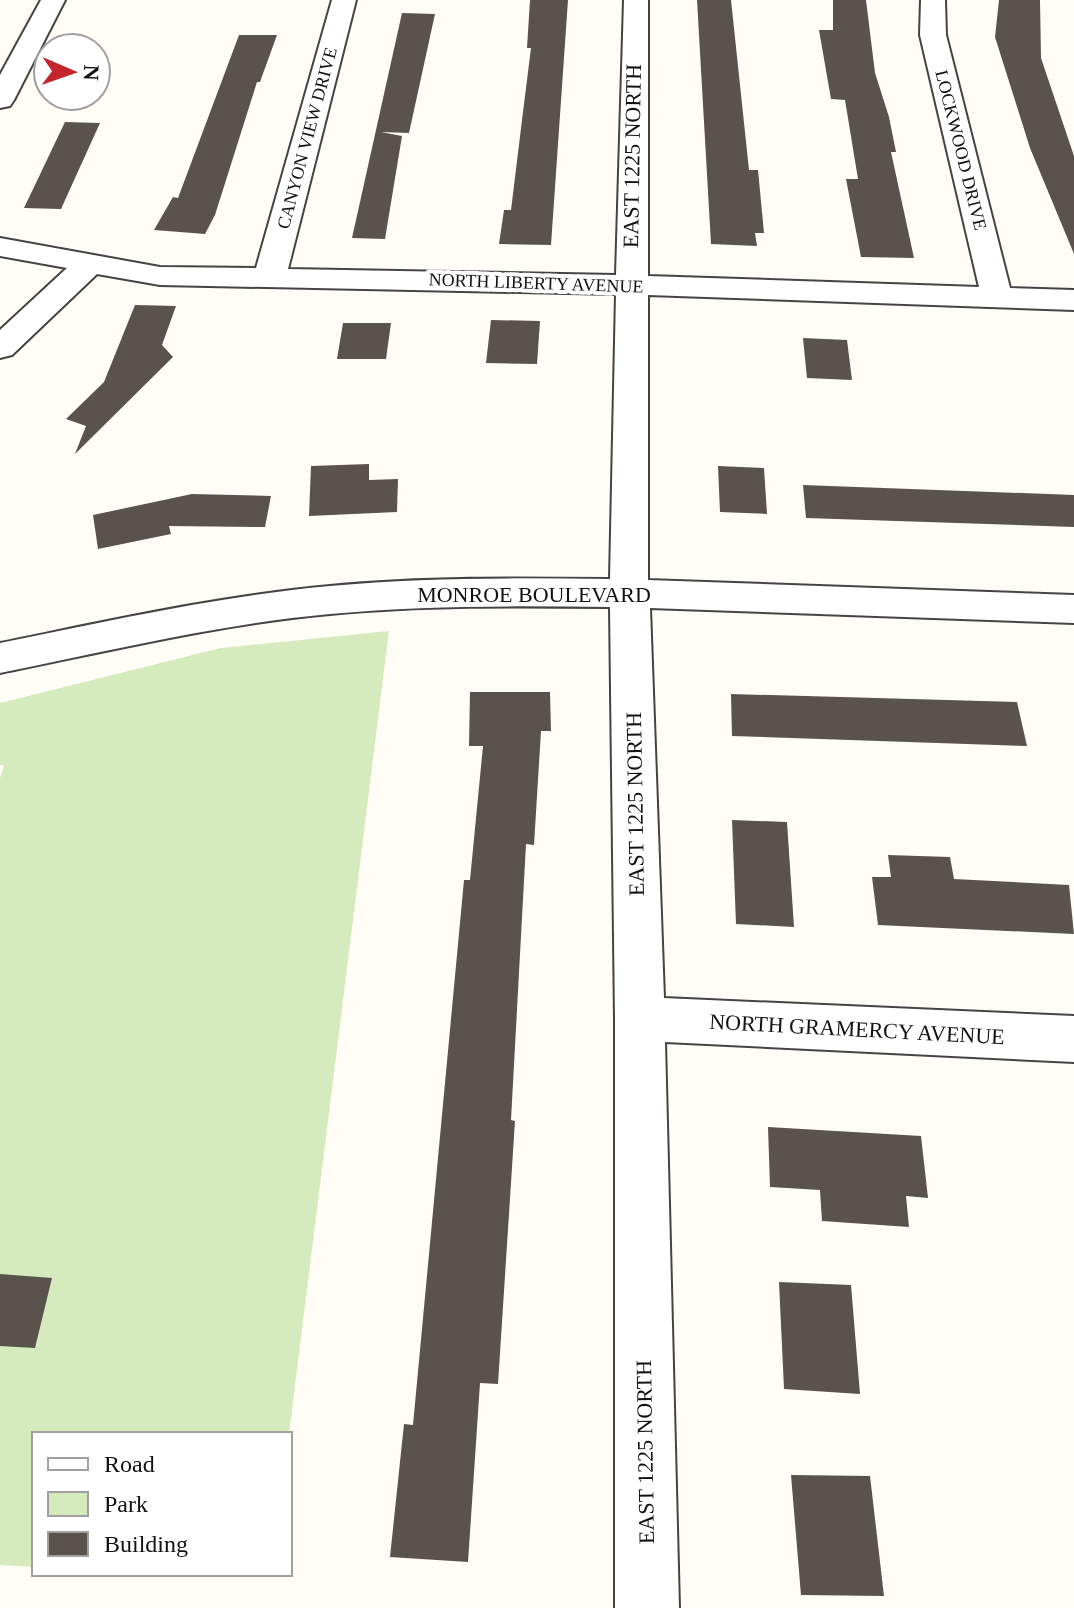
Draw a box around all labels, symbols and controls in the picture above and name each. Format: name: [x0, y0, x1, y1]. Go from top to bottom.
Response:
north arrow: [32, 32, 112, 112]
street label: CANYON VIEW DRIVE: [273, 45, 341, 231]
text: N: [79, 64, 104, 81]
street label: EAST 1225 NORTH: [618, 64, 646, 248]
street label: LOCKWOOD DRIVE: [931, 68, 991, 232]
street label: NORTH LIBERTY AVENUE: [428, 269, 644, 297]
street label: MONROE BOULEVARD: [417, 582, 651, 607]
street label: EAST 1225 NORTH: [621, 712, 649, 896]
street label: NORTH GRAMERCY AVENUE: [709, 1009, 1005, 1049]
street label: EAST 1225 NORTH: [631, 1360, 659, 1544]
legend: [32, 1432, 292, 1576]
text: Road: [104, 1451, 155, 1477]
text: Park: [104, 1491, 148, 1517]
text: Building: [104, 1531, 188, 1557]

